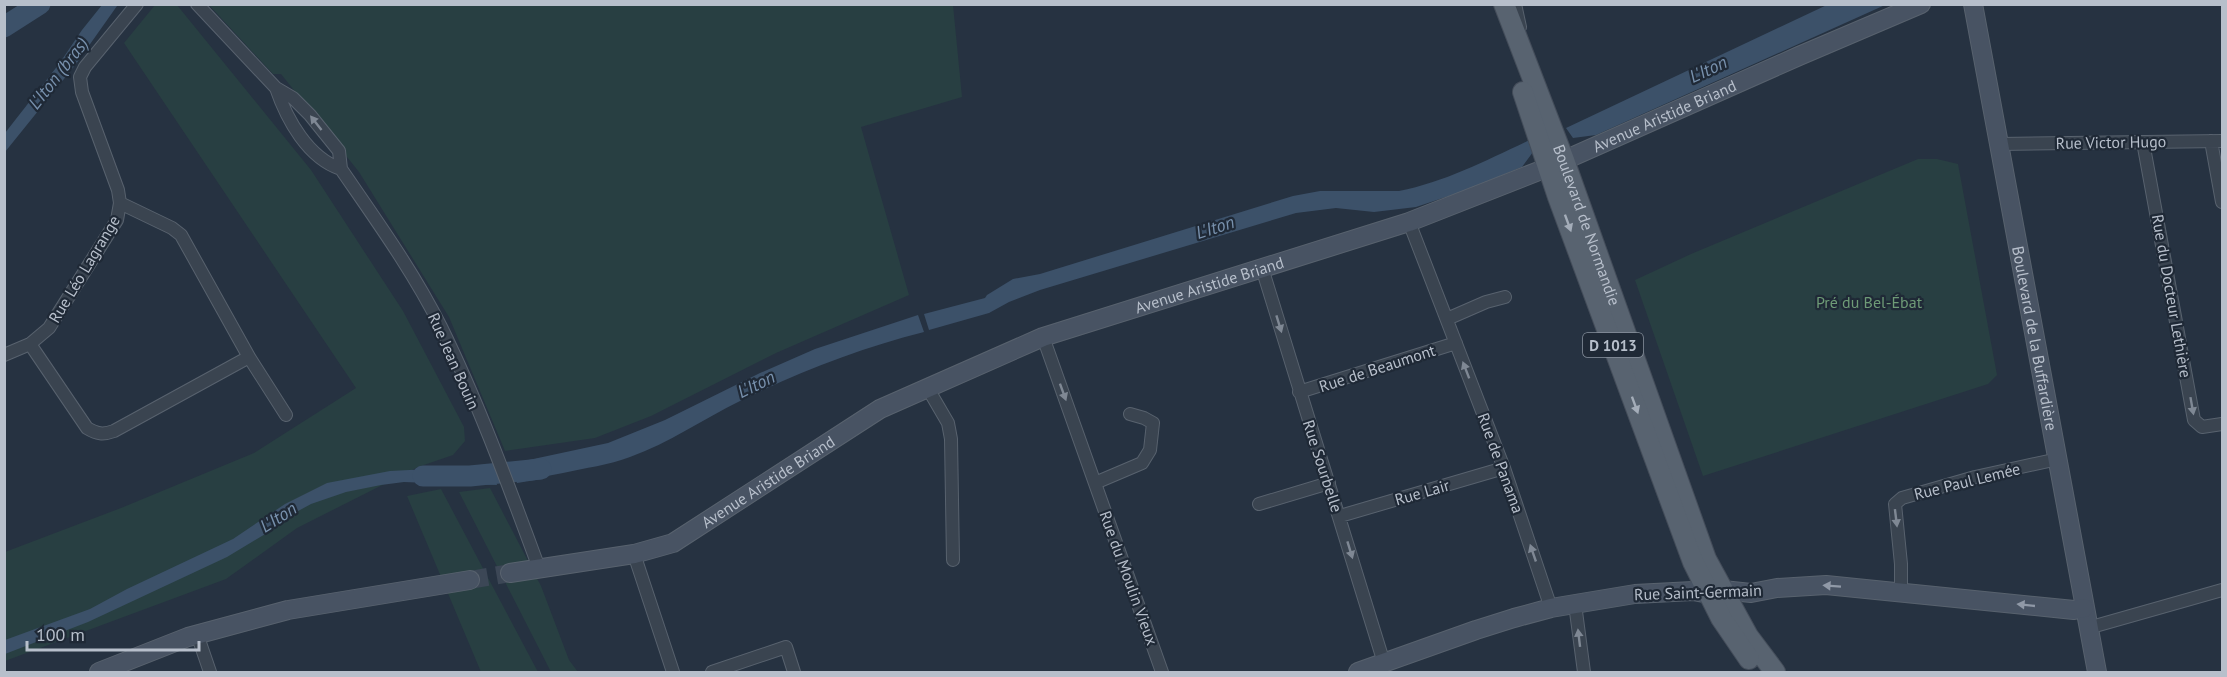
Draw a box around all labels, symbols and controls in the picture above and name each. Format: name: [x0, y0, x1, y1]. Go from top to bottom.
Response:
water label: L'Iton (bras): [23, 32, 93, 114]
water label: L'Iton: [1685, 50, 1731, 88]
street label: Avenue Aristide Briand: [1590, 75, 1739, 156]
one-way arrow: [310, 115, 323, 131]
street label: Rue Victor Hugo: [2056, 131, 2166, 153]
street label: Boulevard de Normandie: [1549, 142, 1625, 308]
water label: L'Iton: [1193, 210, 1237, 244]
street label: Rue Léo Lagrange: [44, 212, 124, 326]
street label: Rue du Docteur Lethière: [2148, 213, 2196, 379]
one-way arrow: [1563, 214, 1573, 232]
street label: Boulevard de la Buffardière: [2008, 244, 2062, 432]
street label: Avenue Aristide Briand: [1132, 252, 1286, 318]
park label: Pré du Bel-Ébat: [1816, 292, 1923, 312]
street label: Rue Jean Bouin: [424, 310, 484, 412]
one-way arrow: [1274, 315, 1284, 333]
road number: D 1013: [1583, 333, 1643, 357]
street label: Rue de Beaumont: [1316, 340, 1438, 396]
one-way arrow: [1461, 361, 1470, 379]
water label: L'Iton: [733, 365, 779, 403]
one-way arrow: [1058, 383, 1068, 401]
one-way arrow: [1631, 397, 1641, 415]
one-way arrow: [2188, 397, 2197, 416]
street label: Rue de Panama: [1474, 410, 1528, 516]
street label: Rue Sourbelle: [1299, 417, 1347, 515]
street label: Avenue Aristide Briand: [697, 431, 838, 532]
street label: Rue Paul Lemée: [1912, 458, 2022, 504]
street label: Rue Lair: [1392, 475, 1452, 509]
water label: L'Iton: [255, 497, 301, 537]
street label: Rue du Moulin Vieux: [1095, 508, 1163, 648]
one-way arrow: [1892, 509, 1901, 528]
one-way arrow: [1346, 541, 1355, 559]
one-way arrow: [1527, 544, 1537, 562]
street label: Rue Saint-Germain: [1634, 580, 1762, 604]
one-way arrow: [1822, 582, 1841, 591]
one-way arrow: [2017, 600, 2036, 610]
scale bar: [27, 614, 200, 652]
text: 100 m: [36, 623, 85, 646]
one-way arrow: [1575, 629, 1584, 648]

